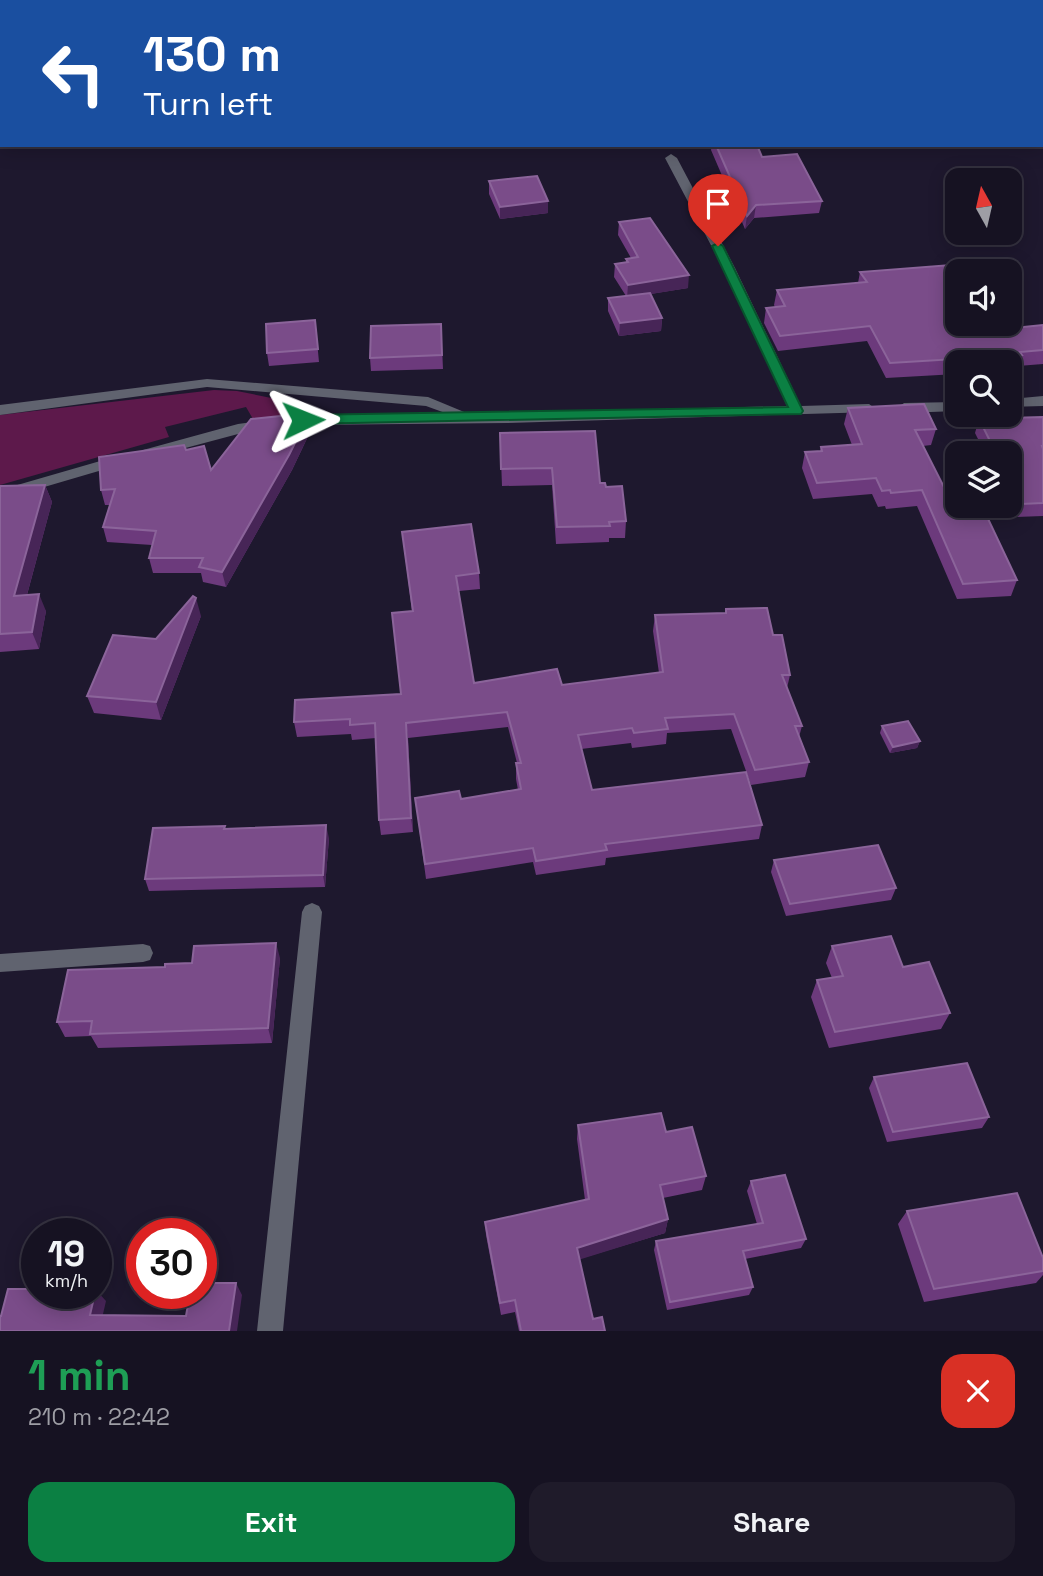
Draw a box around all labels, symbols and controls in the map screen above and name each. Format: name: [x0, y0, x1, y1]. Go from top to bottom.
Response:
text: 130 m: [143, 23, 281, 85]
icon: left: [28, 28, 119, 119]
text: Turn left: [143, 84, 273, 124]
north arrow: [945, 168, 1022, 245]
map controls: [945, 168, 1022, 518]
pin: [688, 174, 748, 246]
icon: arrive: [699, 185, 737, 223]
button: sound: [945, 259, 1022, 336]
button: search: [945, 350, 1022, 427]
position arrow: [266, 383, 340, 457]
button: layers: [945, 441, 1022, 518]
speed limit sign: 30: [126, 1218, 217, 1309]
text: 19: [48, 1232, 85, 1276]
text: km/h: [45, 1269, 88, 1292]
text: 1 min: [28, 1349, 131, 1402]
button: close: [941, 1354, 1015, 1428]
text: 210 m · 22:42: [28, 1402, 170, 1432]
button: Exit: [28, 1482, 515, 1562]
button: Share: [529, 1482, 1015, 1562]

